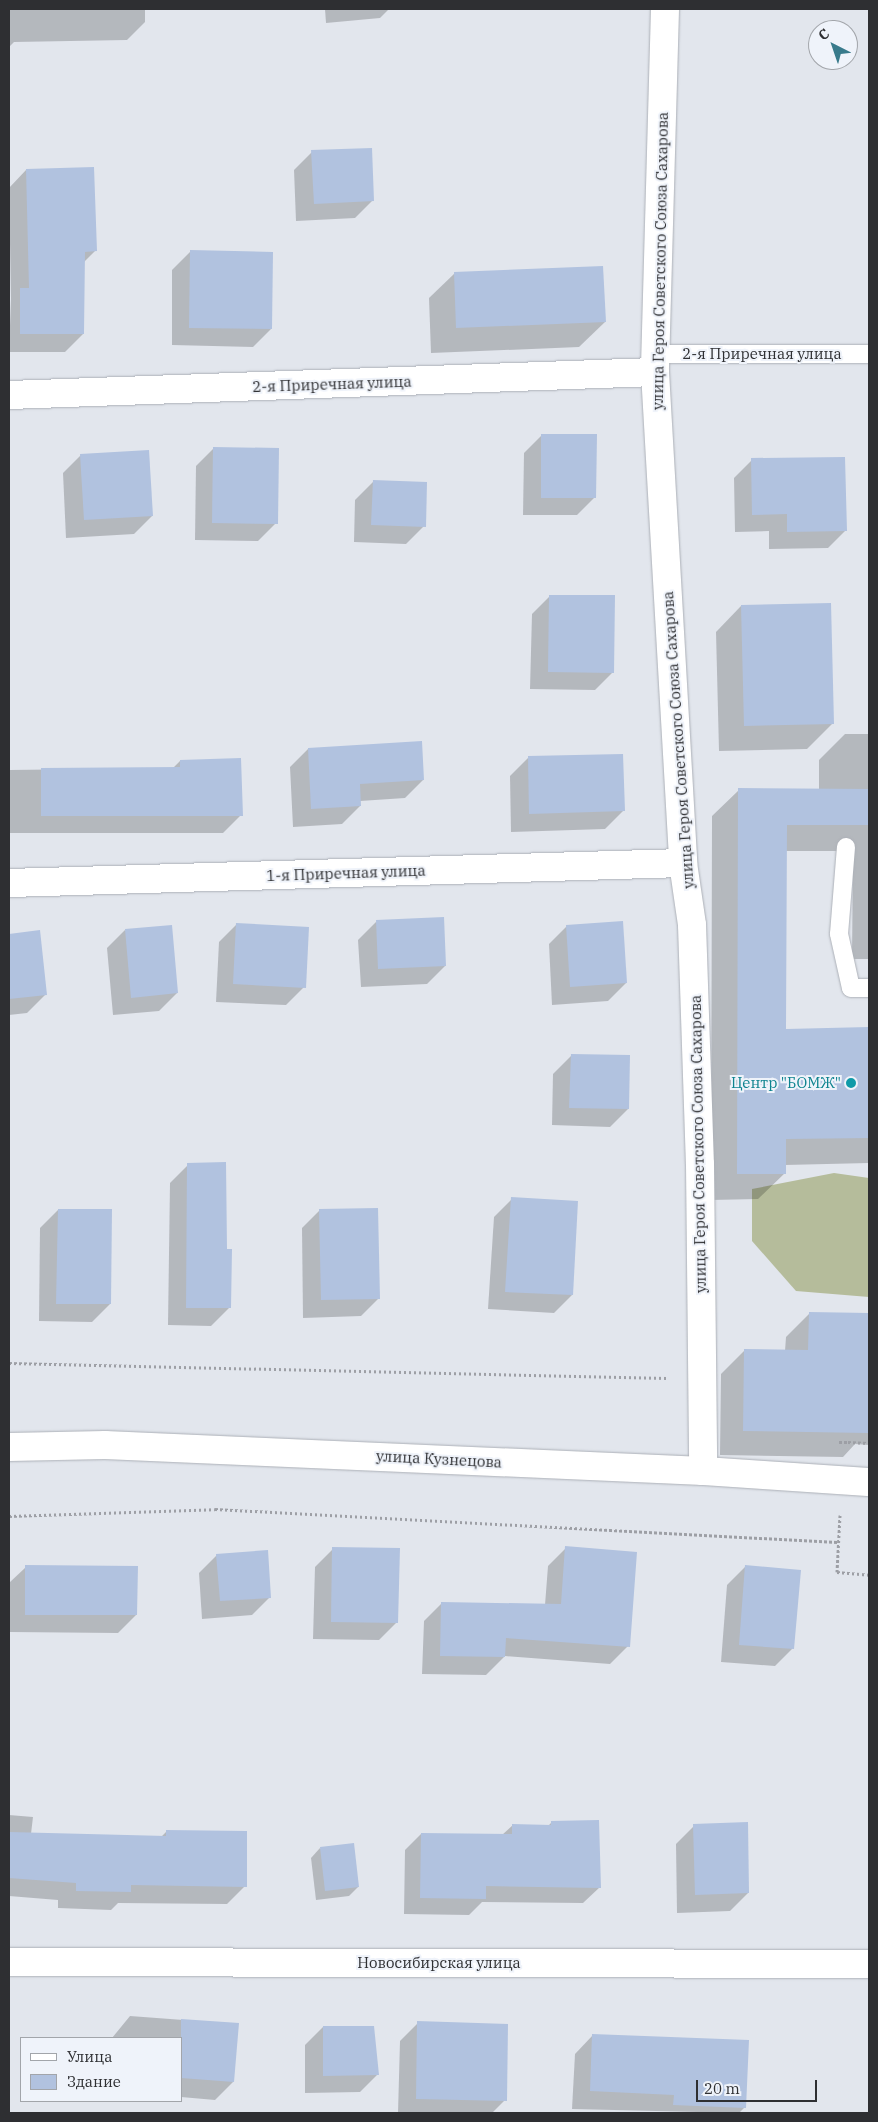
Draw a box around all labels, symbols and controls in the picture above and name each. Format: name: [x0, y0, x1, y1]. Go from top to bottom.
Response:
north arrow: [808, 20, 858, 70]
text: С: [814, 25, 833, 44]
street label: улица Героя Советского Союза Сахарова: [648, 112, 672, 410]
street label: 2-я Приречная улица: [682, 345, 842, 363]
street label: 2-я Приречная улица: [252, 372, 412, 396]
street label: улица Героя Советского Союза Сахарова: [659, 591, 697, 889]
street label: 1-я Приречная улица: [266, 861, 426, 885]
street label: улица Героя Советского Союза Сахарова: [686, 995, 710, 1293]
place label: Центр "БОМЖ": [731, 1074, 841, 1092]
marker: Центр "БОМЖ": [845, 1077, 857, 1089]
street label: улица Кузнецова: [376, 1447, 502, 1471]
street label: Новосибирская улица: [357, 1954, 521, 1972]
legend: [20, 2037, 182, 2102]
text: Улица: [67, 2047, 112, 2066]
scale bar: [698, 2070, 819, 2102]
text: Здание: [67, 2072, 121, 2091]
text: 20 m: [704, 2079, 740, 2098]

